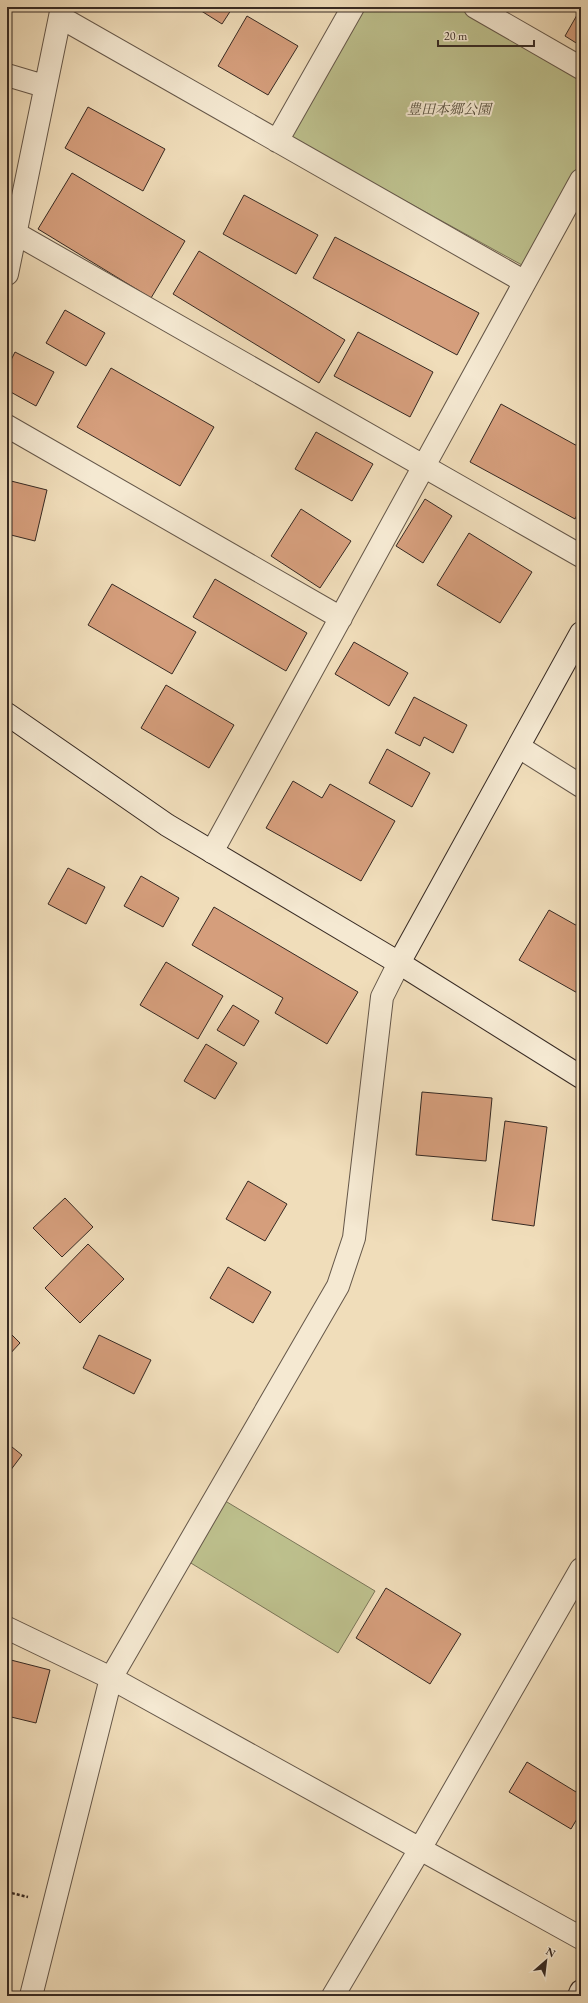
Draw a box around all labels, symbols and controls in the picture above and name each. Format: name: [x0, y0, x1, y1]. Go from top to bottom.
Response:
scale bar: [438, 22, 534, 48]
text: 20 m: [444, 28, 468, 44]
park label: 豊田本郷公園: [407, 100, 493, 118]
north arrow: [526, 1941, 566, 1981]
text: N: [543, 1944, 558, 1960]

